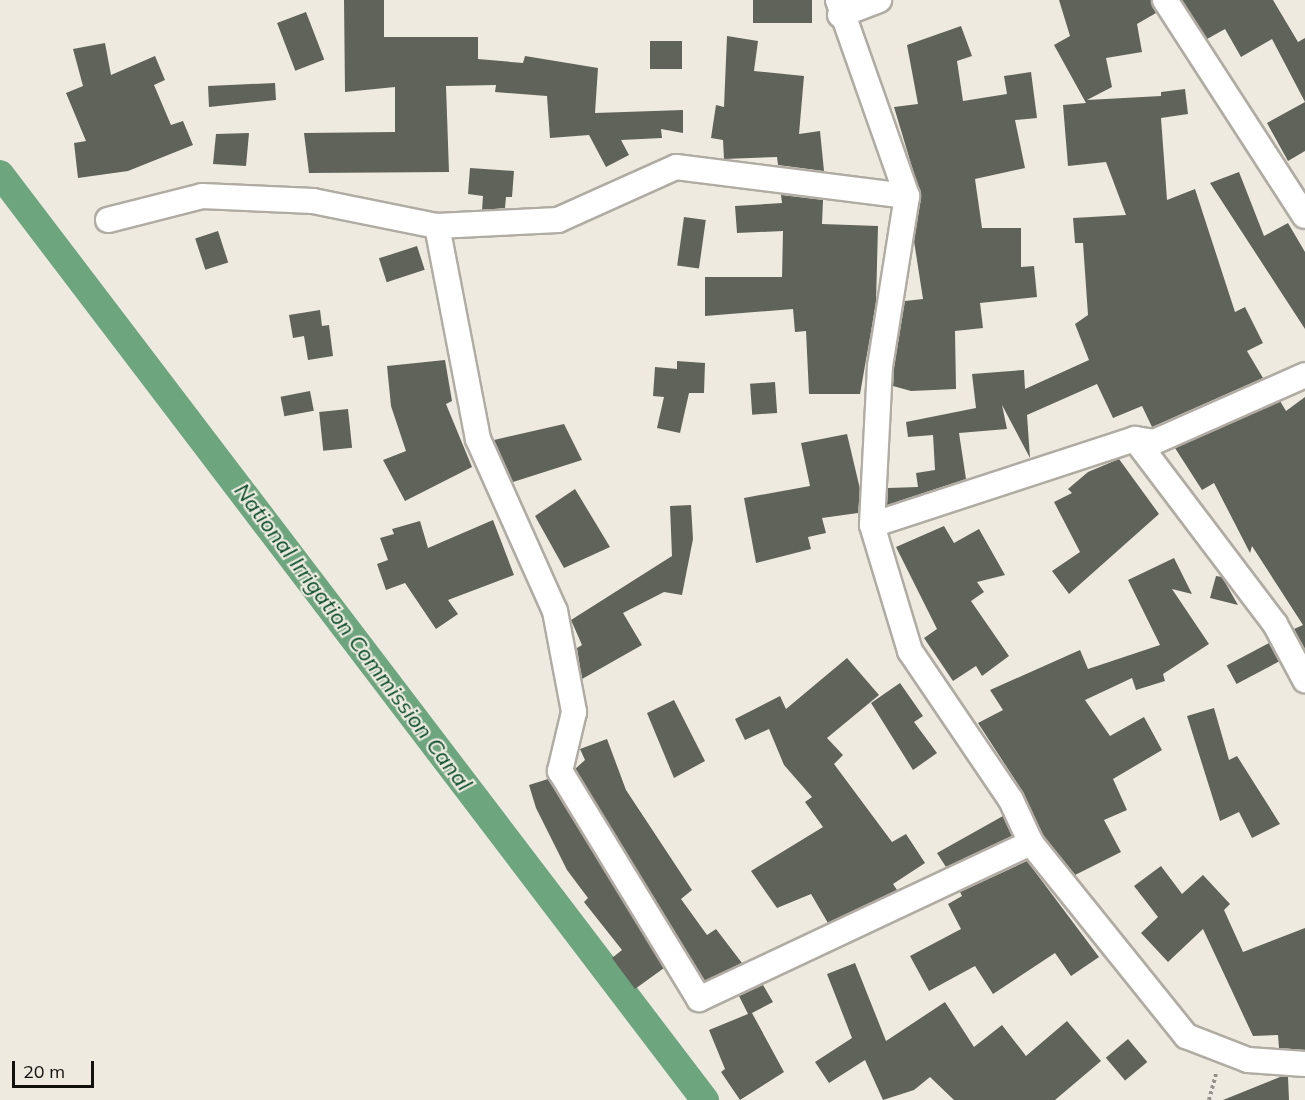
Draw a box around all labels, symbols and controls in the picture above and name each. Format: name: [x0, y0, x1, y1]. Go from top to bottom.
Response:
water label: National Irrigation Commission Canal: [229, 478, 477, 796]
scale bar: [15, 1049, 98, 1087]
text: 20 m: [23, 1060, 65, 1083]

